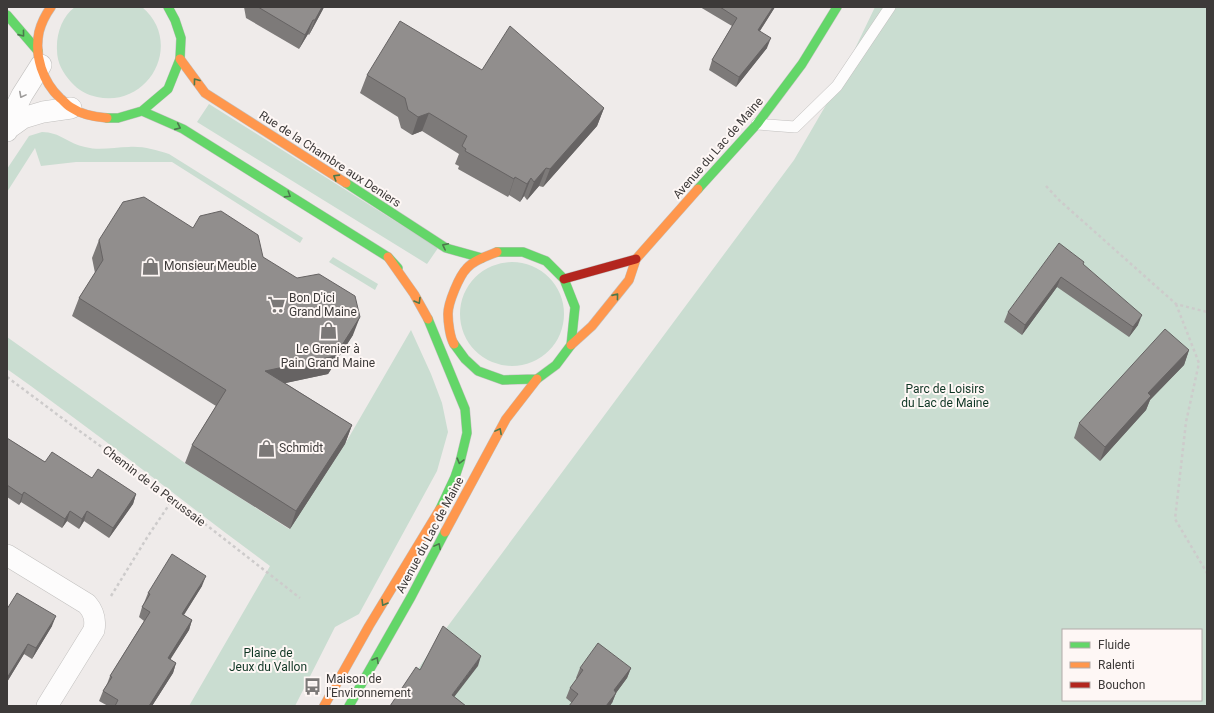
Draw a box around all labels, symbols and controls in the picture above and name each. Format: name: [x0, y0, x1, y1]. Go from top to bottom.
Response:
one-way arrow: [17, 29, 24, 36]
one-way arrow: [194, 78, 201, 85]
one-way arrow: [19, 91, 26, 99]
street label: Avenue du Lac de Maine: [670, 94, 766, 202]
street label: Rue de la Chambre aux Deniers: [257, 108, 403, 210]
one-way arrow: [173, 122, 181, 130]
one-way arrow: [333, 175, 340, 182]
one-way arrow: [284, 190, 291, 198]
one-way arrow: [442, 244, 449, 251]
shop icon: Monsieur Meuble: [141, 256, 161, 276]
place label: Monsieur Meuble: [164, 259, 257, 273]
place label: Bon D'ici Grand Maine: [289, 291, 357, 319]
one-way arrow: [612, 293, 619, 300]
supermarket icon: Bon D'ici Grand Maine: [266, 295, 286, 315]
one-way arrow: [414, 296, 421, 304]
shop icon: Le Grenier à Pain Grand Maine: [318, 320, 338, 340]
place label: Le Grenier à Pain Grand Maine: [281, 342, 375, 370]
park label: Parc de Loisirs du Lac de Maine: [901, 382, 989, 410]
one-way arrow: [495, 428, 502, 436]
shop icon: Schmidt: [256, 438, 276, 458]
place label: Schmidt: [279, 441, 323, 455]
street label: Chemin de la Perussaie: [100, 443, 208, 529]
one-way arrow: [456, 457, 465, 464]
street label: Avenue du Lac de Maine: [393, 474, 467, 596]
one-way arrow: [433, 543, 441, 550]
one-way arrow: [381, 599, 388, 606]
legend: [1062, 629, 1202, 701]
text: Fluide: [1098, 638, 1130, 652]
park label: Plaine de Jeux du Vallon: [229, 646, 307, 674]
one-way arrow: [371, 657, 378, 664]
text: Ralenti: [1098, 658, 1135, 672]
place label: Maison de l'Environnement: [326, 672, 411, 700]
bus stop icon: Maison de l'Environnement: [303, 676, 323, 696]
text: Bouchon: [1098, 678, 1145, 692]

